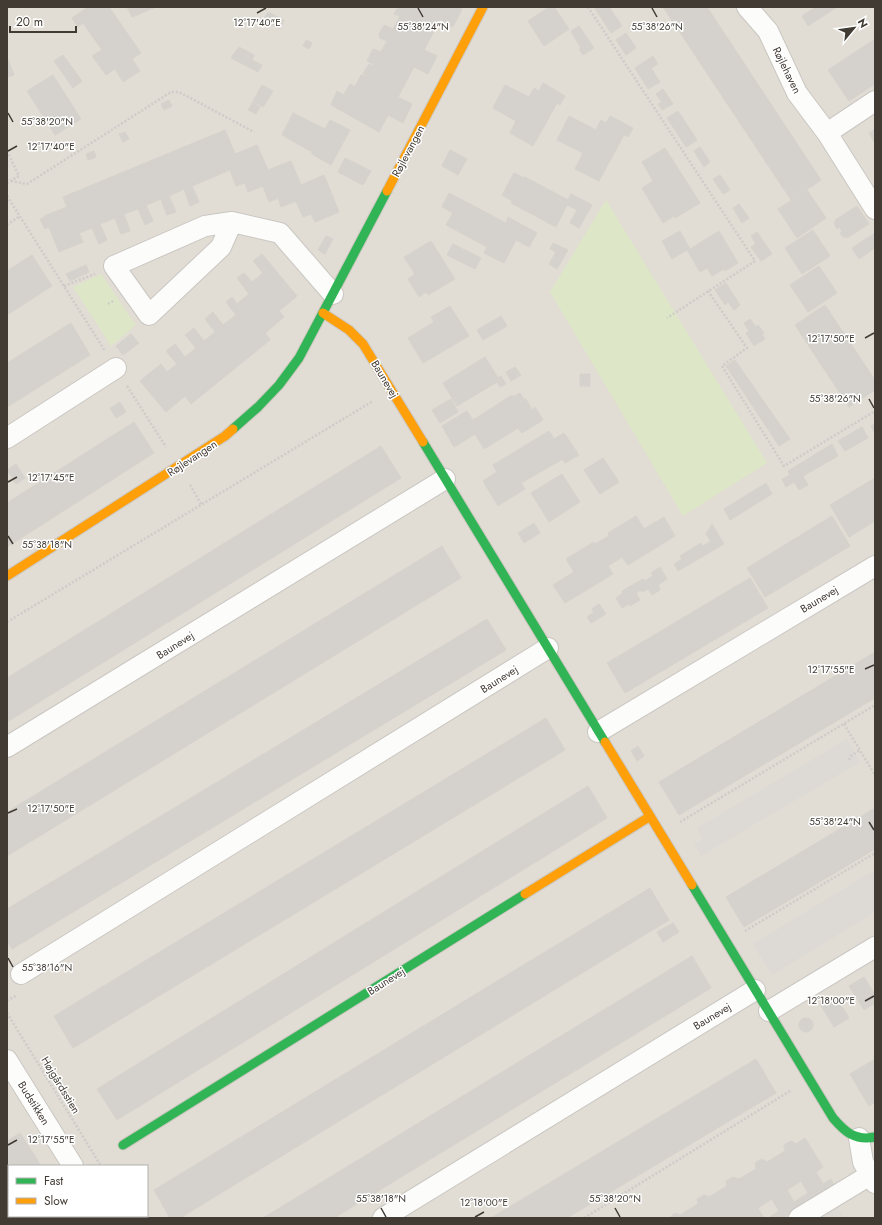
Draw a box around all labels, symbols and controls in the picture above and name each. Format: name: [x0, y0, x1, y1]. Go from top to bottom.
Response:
scale bar: [10, 8, 76, 34]
north arrow: [834, 8, 874, 48]
text: 20 m: [16, 13, 43, 31]
text: 12°17'40"E: [233, 15, 281, 30]
text: N: [854, 15, 872, 31]
text: 55°38'24"N: [397, 19, 449, 34]
text: 55°38'26"N: [631, 19, 683, 34]
street label: Røjlehaven: [769, 44, 805, 96]
text: 55°38'20"N: [21, 114, 73, 129]
street label: Røjlevangen: [388, 122, 428, 180]
text: 12°17'40"E: [27, 139, 75, 154]
text: 12°17'50"E: [807, 331, 855, 346]
street label: Baunevej: [367, 357, 403, 401]
text: 55°38'26"N: [809, 391, 861, 406]
street label: Røjlevangen: [164, 436, 220, 480]
text: 12°17'45"E: [27, 470, 75, 485]
text: 55°38'18"N: [22, 537, 72, 552]
street label: Baunevej: [797, 581, 841, 617]
street label: Baunevej: [153, 627, 197, 663]
street label: Baunevej: [477, 661, 521, 697]
text: 12°17'55"E: [808, 662, 855, 677]
text: 12°17'50"E: [27, 801, 75, 816]
text: 55°38'24"N: [809, 814, 861, 829]
text: 55°38'16"N: [22, 960, 72, 975]
street label: Baunevej: [364, 963, 408, 999]
text: 12°18'00"E: [807, 993, 855, 1008]
street label: Baunevej: [690, 998, 734, 1034]
street label: Højgårdsstien: [38, 1053, 84, 1117]
street label: Budstikken: [14, 1078, 54, 1128]
text: 12°17'55"E: [28, 1132, 75, 1147]
legend: [8, 1165, 148, 1217]
text: Fast: [44, 1172, 63, 1190]
text: 55°38'18"N: [356, 1191, 406, 1206]
text: 55°38'20"N: [589, 1191, 641, 1206]
text: Slow: [44, 1192, 69, 1210]
text: 12°18'00"E: [460, 1195, 508, 1210]

